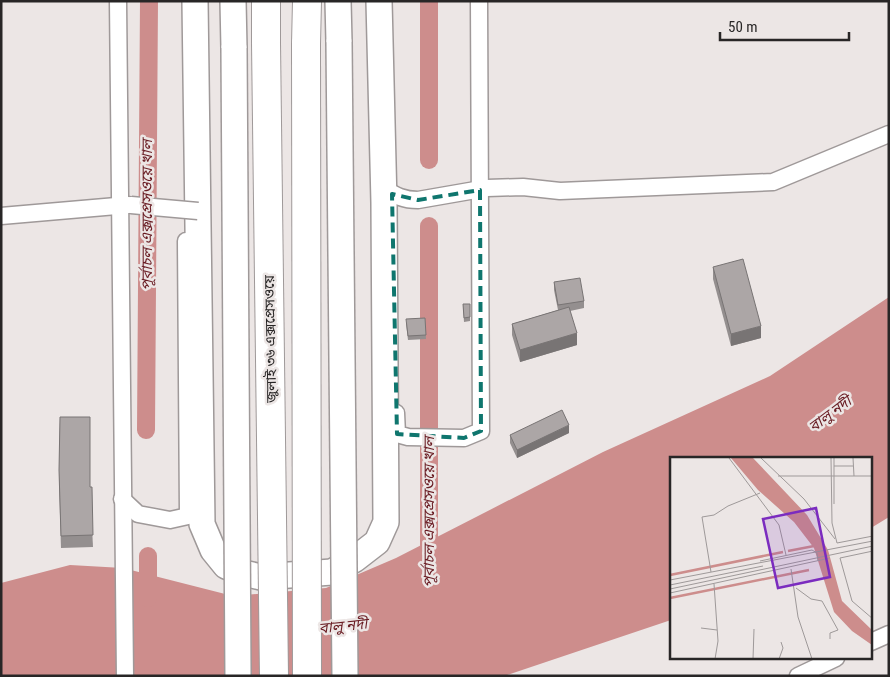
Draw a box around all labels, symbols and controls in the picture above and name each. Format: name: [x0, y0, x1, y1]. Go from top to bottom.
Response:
scale bar: [720, 10, 849, 42]
text: 50 m: [728, 18, 758, 36]
water label: পূর্বাচল এক্সপ্রেসওয়ে খাল: [138, 137, 156, 290]
street label: জুলাই ৩৬ এক্সপ্রেসওয়ে: [261, 275, 279, 404]
water label: বালু নদী: [805, 390, 857, 436]
water label: পূর্বাচল এক্সপ্রেসওয়ে খাল: [420, 434, 438, 587]
inset map: [670, 457, 872, 660]
water label: বালু নদী: [318, 614, 371, 637]

